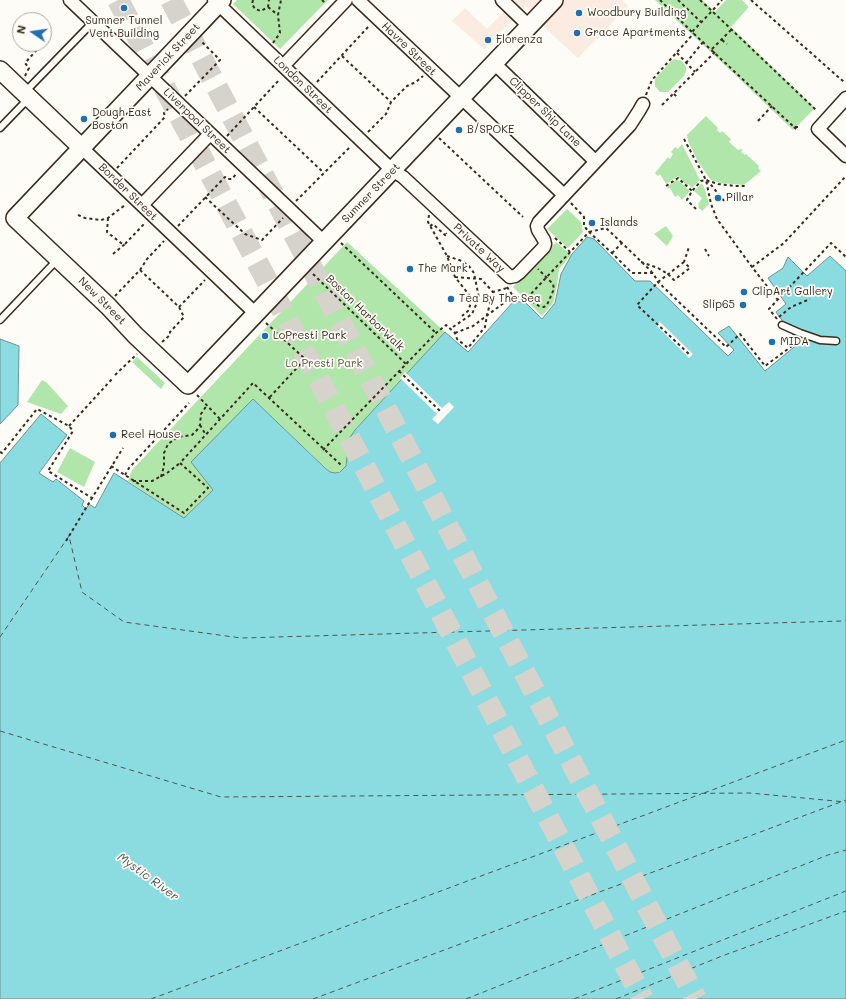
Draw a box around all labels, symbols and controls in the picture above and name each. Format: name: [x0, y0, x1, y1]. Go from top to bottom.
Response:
marker: Sumner Tunnel Vent Building: [119, 3, 129, 13]
place label: Woodbury Building: [587, 6, 686, 20]
marker: Woodbury Building: [574, 8, 584, 18]
north arrow: [12, 12, 52, 52]
place label: Sumner Tunnel Vent Building: [86, 14, 162, 40]
street label: Havre Street: [379, 19, 439, 79]
street label: Maverick Street: [133, 20, 203, 94]
text: N: [13, 24, 29, 35]
place label: Grace Apartments: [585, 26, 686, 40]
marker: Grace Apartments: [572, 28, 582, 38]
place label: Florenza: [496, 33, 543, 47]
marker: Florenza: [483, 35, 493, 45]
street label: London Street: [271, 54, 335, 116]
street label: Clipper Ship Lane: [506, 74, 584, 150]
street label: Liverpool Street: [161, 86, 233, 156]
place label: Dough East Boston: [92, 106, 152, 132]
marker: Dough East Boston: [79, 114, 89, 124]
place label: B/SPOKE: [467, 123, 514, 137]
marker: B/SPOKE: [454, 125, 464, 135]
street label: Sumner Street: [339, 160, 403, 226]
street label: Border Street: [96, 161, 160, 223]
place label: Pillar: [726, 191, 754, 205]
marker: Pillar: [713, 193, 723, 203]
place label: Islands: [600, 216, 638, 230]
marker: Islands: [587, 218, 597, 228]
street label: Private Way: [450, 221, 508, 275]
place label: The Mark: [418, 262, 468, 276]
marker: The Mark: [405, 264, 415, 274]
street label: Boston HarborWalk: [323, 272, 407, 354]
street label: New Street: [75, 274, 129, 328]
place label: ClipArt Gallery: [752, 285, 833, 299]
marker: ClipArt Gallery: [739, 287, 749, 297]
place label: Tea By The Sea: [459, 292, 541, 306]
marker: Tea By The Sea: [446, 294, 456, 304]
place label: Slip65: [703, 298, 735, 312]
marker: Slip65: [738, 300, 748, 310]
place label: LoPresti Park: [273, 329, 346, 343]
marker: LoPresti Park: [260, 331, 270, 341]
place label: MIDA: [780, 335, 809, 349]
marker: MIDA: [767, 337, 777, 347]
park label: Lo Presti Park: [286, 357, 362, 371]
place label: Reel House: [121, 428, 180, 442]
marker: Reel House: [108, 430, 118, 440]
water label: Mystic River: [114, 850, 182, 904]

